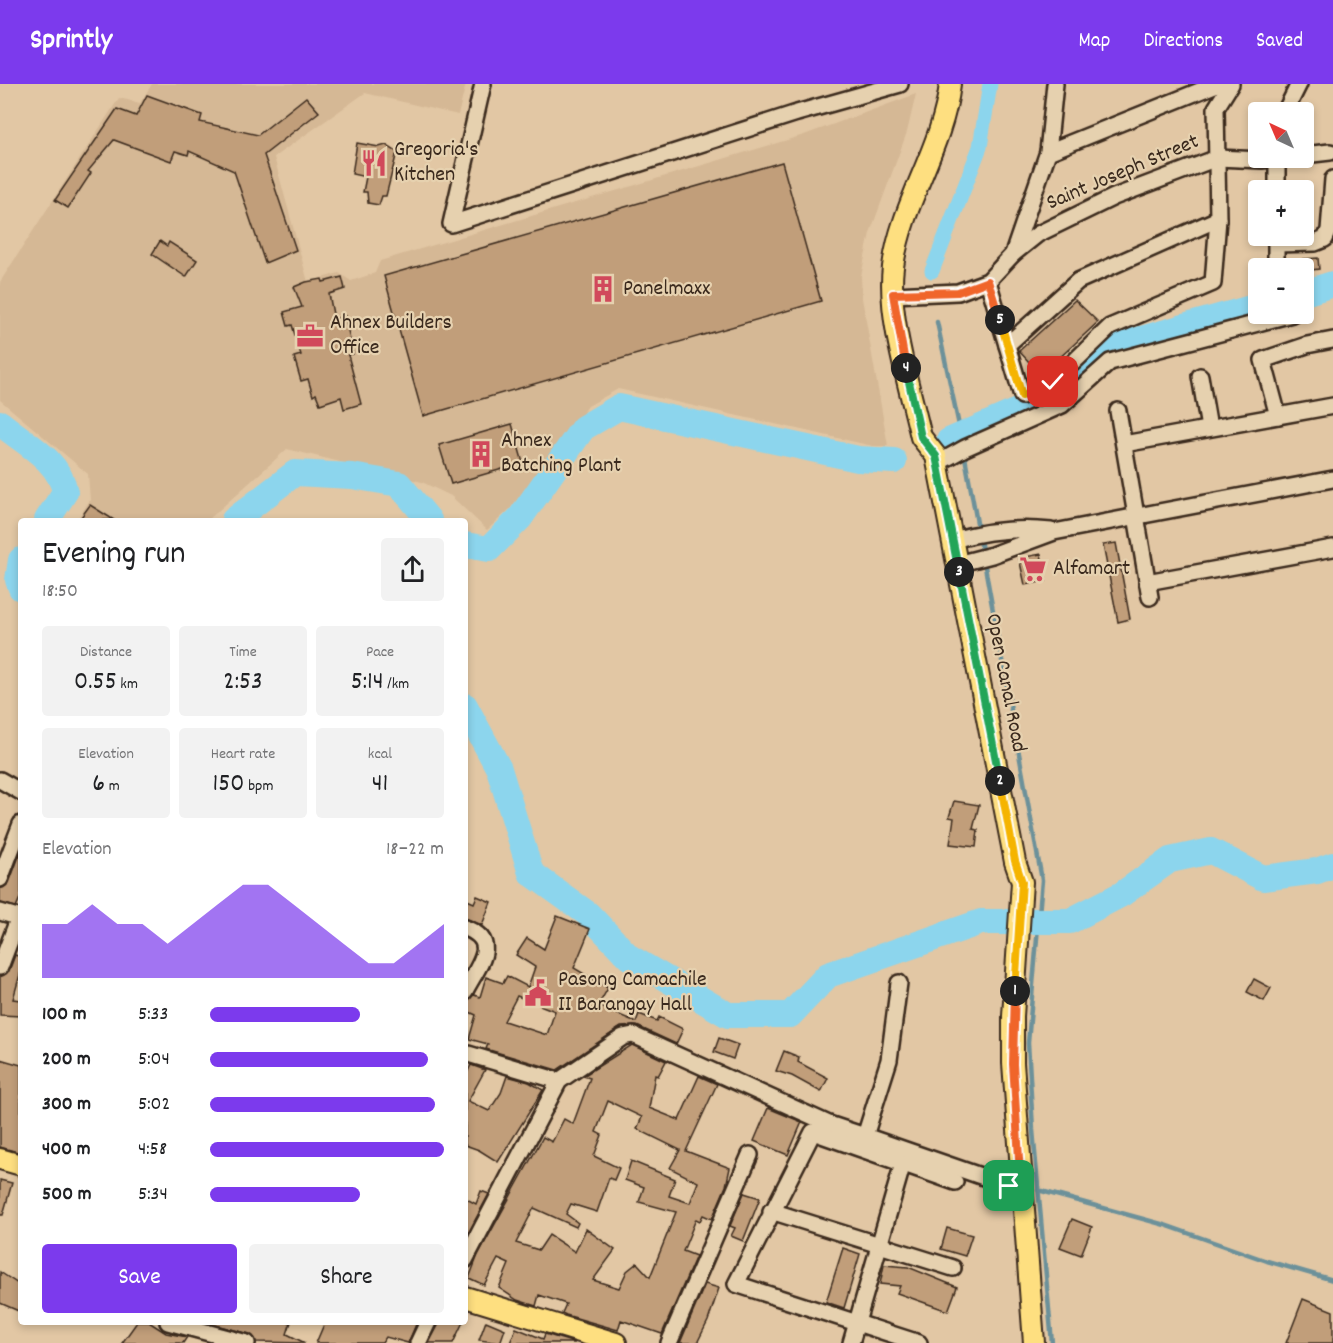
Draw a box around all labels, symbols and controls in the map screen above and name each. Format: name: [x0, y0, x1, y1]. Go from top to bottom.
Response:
text: Sprintly: [30, 22, 112, 62]
text: Map: [1079, 27, 1110, 57]
text: Directions: [1143, 27, 1223, 57]
text: Saved: [1256, 27, 1303, 57]
north arrow: [1248, 102, 1314, 168]
map controls: [1248, 102, 1314, 324]
street label: Saint Joseph Street: [1042, 127, 1204, 219]
place label: Gregoria's Kitchen: [394, 135, 478, 191]
restaurant icon: Gregoria's Kitchen: [359, 148, 389, 178]
button: +: [1248, 180, 1314, 246]
button: −: [1248, 258, 1314, 324]
building icon: Panelmaxx: [588, 274, 618, 304]
place label: Panelmaxx: [623, 274, 710, 305]
pin: 5: [985, 305, 1015, 335]
place label: Ahnex Builders Office: [330, 308, 452, 364]
text: 5: [996, 308, 1004, 331]
office icon: Ahnex Builders Office: [295, 321, 325, 351]
pin: 4: [891, 353, 921, 383]
text: 4: [903, 356, 909, 379]
pin: [1027, 356, 1078, 407]
icon: check: [1036, 365, 1069, 398]
place label: Ahnex Batching Plant: [501, 426, 621, 482]
building icon: Ahnex Batching Plant: [466, 439, 496, 469]
text: Evening run: [42, 532, 186, 579]
button: share: [381, 538, 444, 601]
supermarket icon: Alfamart: [1018, 554, 1048, 584]
place label: Alfamart: [1053, 554, 1130, 585]
pin: 3: [944, 557, 974, 587]
text: 3: [955, 560, 963, 583]
text: 18:50: [42, 578, 78, 606]
street label: Open Canal Road: [976, 611, 1034, 755]
text: Distance: [80, 641, 132, 664]
text: Time: [229, 641, 257, 664]
text: Pace: [366, 641, 394, 664]
text: 0.55: [74, 664, 117, 701]
text: 2:53: [223, 664, 263, 701]
text: 5:14: [351, 664, 384, 701]
text: km: [117, 673, 138, 696]
text: /km: [384, 673, 409, 696]
text: Elevation: [78, 743, 134, 766]
text: Heart rate: [211, 743, 275, 766]
text: kcal: [368, 743, 392, 766]
text: 6: [92, 766, 105, 803]
text: 150: [213, 766, 244, 803]
text: 41: [372, 766, 388, 803]
pin: 2: [985, 766, 1015, 796]
text: 2: [997, 769, 1004, 792]
text: m: [105, 775, 120, 798]
text: bpm: [244, 775, 273, 798]
text: Elevation: [42, 836, 112, 864]
text: 18–22 m: [386, 836, 444, 864]
place label: Pasong Camachile II Barangay Hall: [558, 965, 707, 1021]
pin: 1: [1000, 976, 1030, 1006]
public building icon: Pasong Camachile II Barangay Hall: [523, 978, 553, 1008]
text: 1: [1013, 979, 1017, 1002]
text: 100 m: [42, 1001, 87, 1029]
text: 5:33: [138, 1001, 168, 1029]
text: 200 m: [42, 1046, 91, 1074]
text: 5:04: [138, 1046, 170, 1074]
text: 300 m: [42, 1091, 91, 1119]
text: 5:02: [138, 1091, 170, 1119]
text: 400 m: [42, 1136, 90, 1164]
text: 4:58: [138, 1136, 167, 1164]
pin: [983, 1160, 1034, 1211]
icon: arrive: [992, 1169, 1025, 1202]
text: 500 m: [42, 1181, 91, 1209]
text: 5:34: [138, 1181, 168, 1209]
button: Save: [42, 1244, 237, 1313]
button: Share: [249, 1244, 444, 1313]

